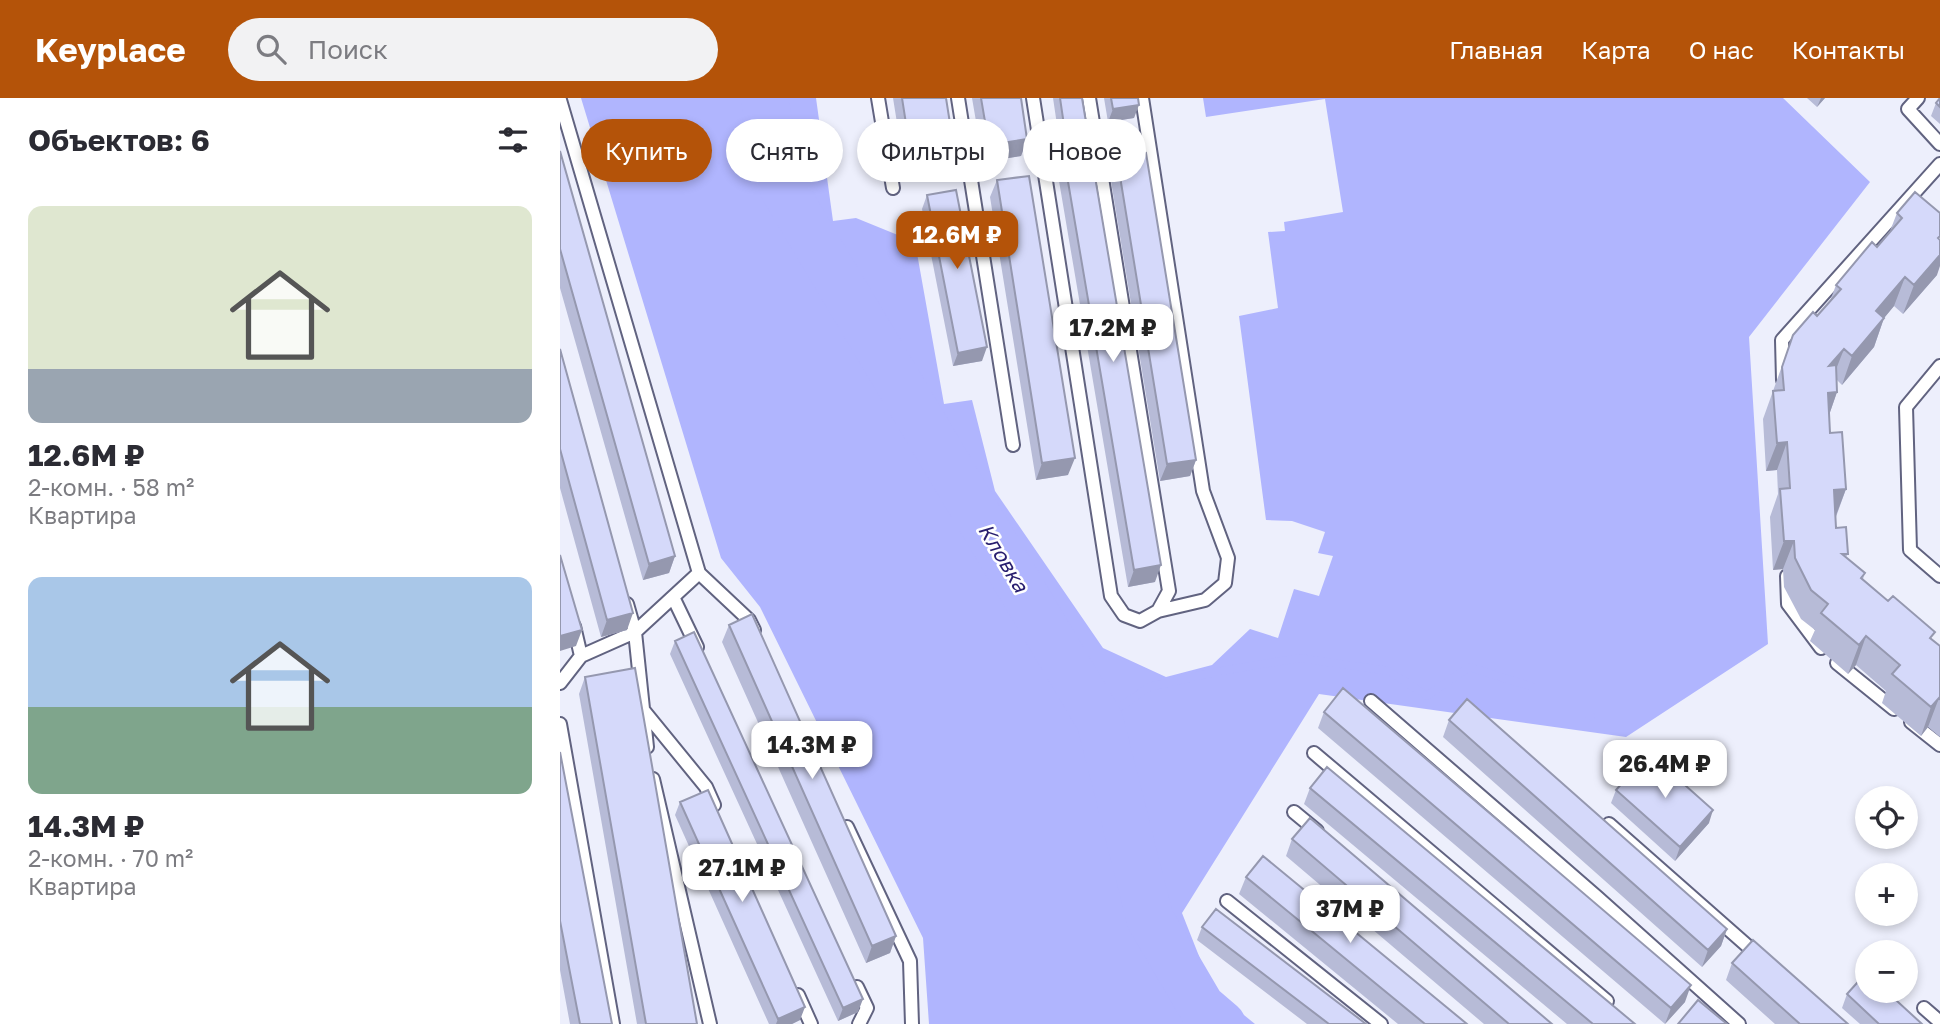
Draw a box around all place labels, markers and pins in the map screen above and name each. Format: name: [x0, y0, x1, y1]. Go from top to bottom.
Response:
pin: 12.6M ₽: [892, 212, 1022, 271]
pin: 17.2M ₽: [1048, 304, 1178, 364]
pin: 14.3M ₽: [747, 722, 877, 781]
pin: 26.4M ₽: [1600, 740, 1730, 800]
pin: 27.1M ₽: [677, 844, 807, 904]
pin: 37M ₽: [1301, 886, 1399, 945]

